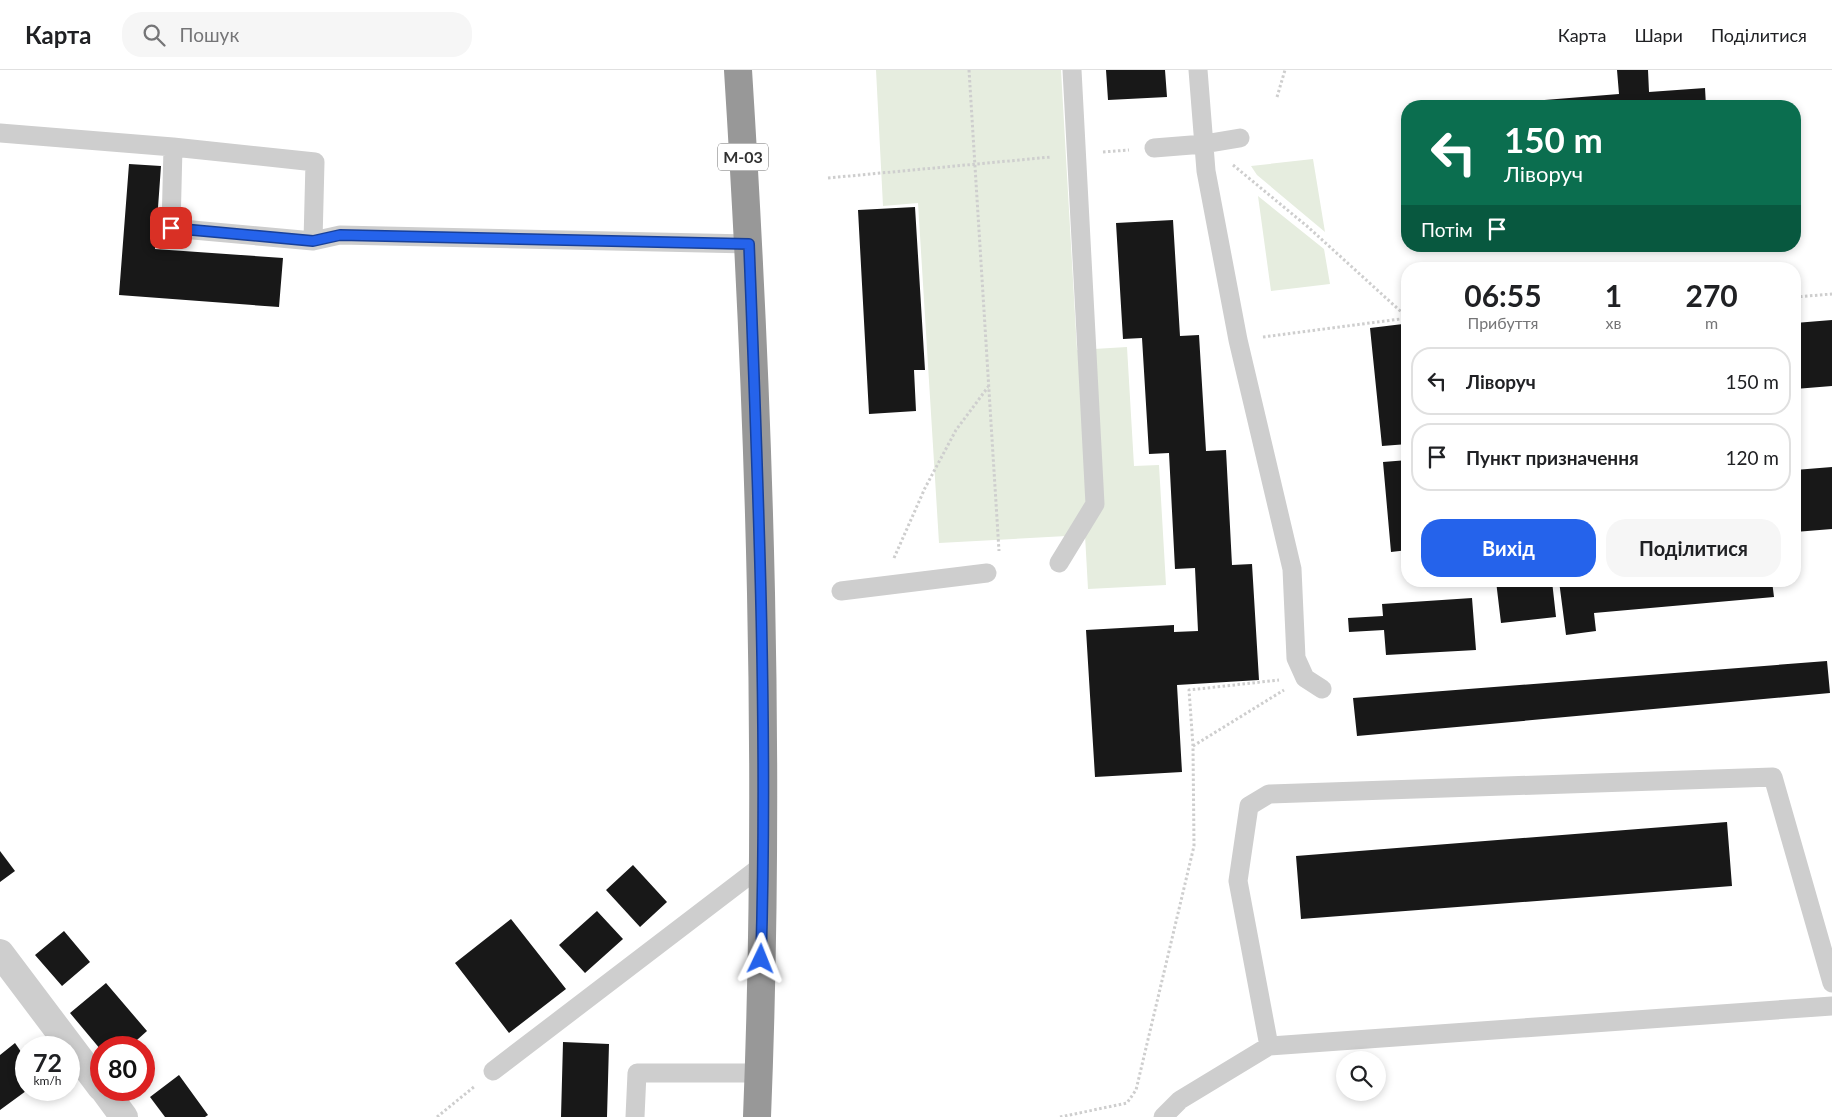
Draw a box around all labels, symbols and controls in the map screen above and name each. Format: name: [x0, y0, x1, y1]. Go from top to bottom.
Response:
search box: [122, 12, 472, 57]
text: Карта: [25, 20, 92, 49]
icon: search: [140, 21, 168, 49]
text: Пошук: [180, 23, 239, 46]
text: Карта: [1558, 24, 1606, 46]
text: Шари: [1634, 24, 1683, 46]
text: Поділитися: [1711, 24, 1807, 46]
text: 150 m: [1504, 118, 1603, 160]
icon: left: [1421, 120, 1486, 185]
road number: М-03: [718, 144, 768, 170]
text: Ліворуч: [1504, 160, 1583, 187]
pin: [150, 207, 192, 249]
icon: arrive: [157, 214, 185, 242]
icon: arrive: [1483, 215, 1511, 243]
text: Потім: [1421, 218, 1473, 241]
text: 06:55: [1464, 277, 1542, 313]
text: 1: [1605, 277, 1622, 313]
text: 270: [1686, 277, 1738, 313]
text: Прибуття: [1468, 313, 1538, 332]
text: хв: [1606, 313, 1622, 332]
text: m: [1705, 313, 1718, 332]
icon: left: [1423, 367, 1451, 395]
text: Ліворуч: [1466, 370, 1536, 393]
text: 150 m: [1725, 370, 1779, 393]
icon: arrive: [1423, 443, 1451, 471]
text: Пункт призначення: [1466, 446, 1639, 469]
text: 120 m: [1725, 446, 1779, 469]
button: Вихід: [1421, 519, 1596, 577]
button: Поділитися: [1606, 519, 1781, 577]
position arrow: [734, 932, 786, 984]
speed limit sign: 80: [90, 1036, 155, 1101]
text: 72: [33, 1047, 62, 1077]
map controls: [1336, 1051, 1386, 1101]
button: search: [1336, 1051, 1386, 1101]
text: km/h: [33, 1073, 62, 1088]

